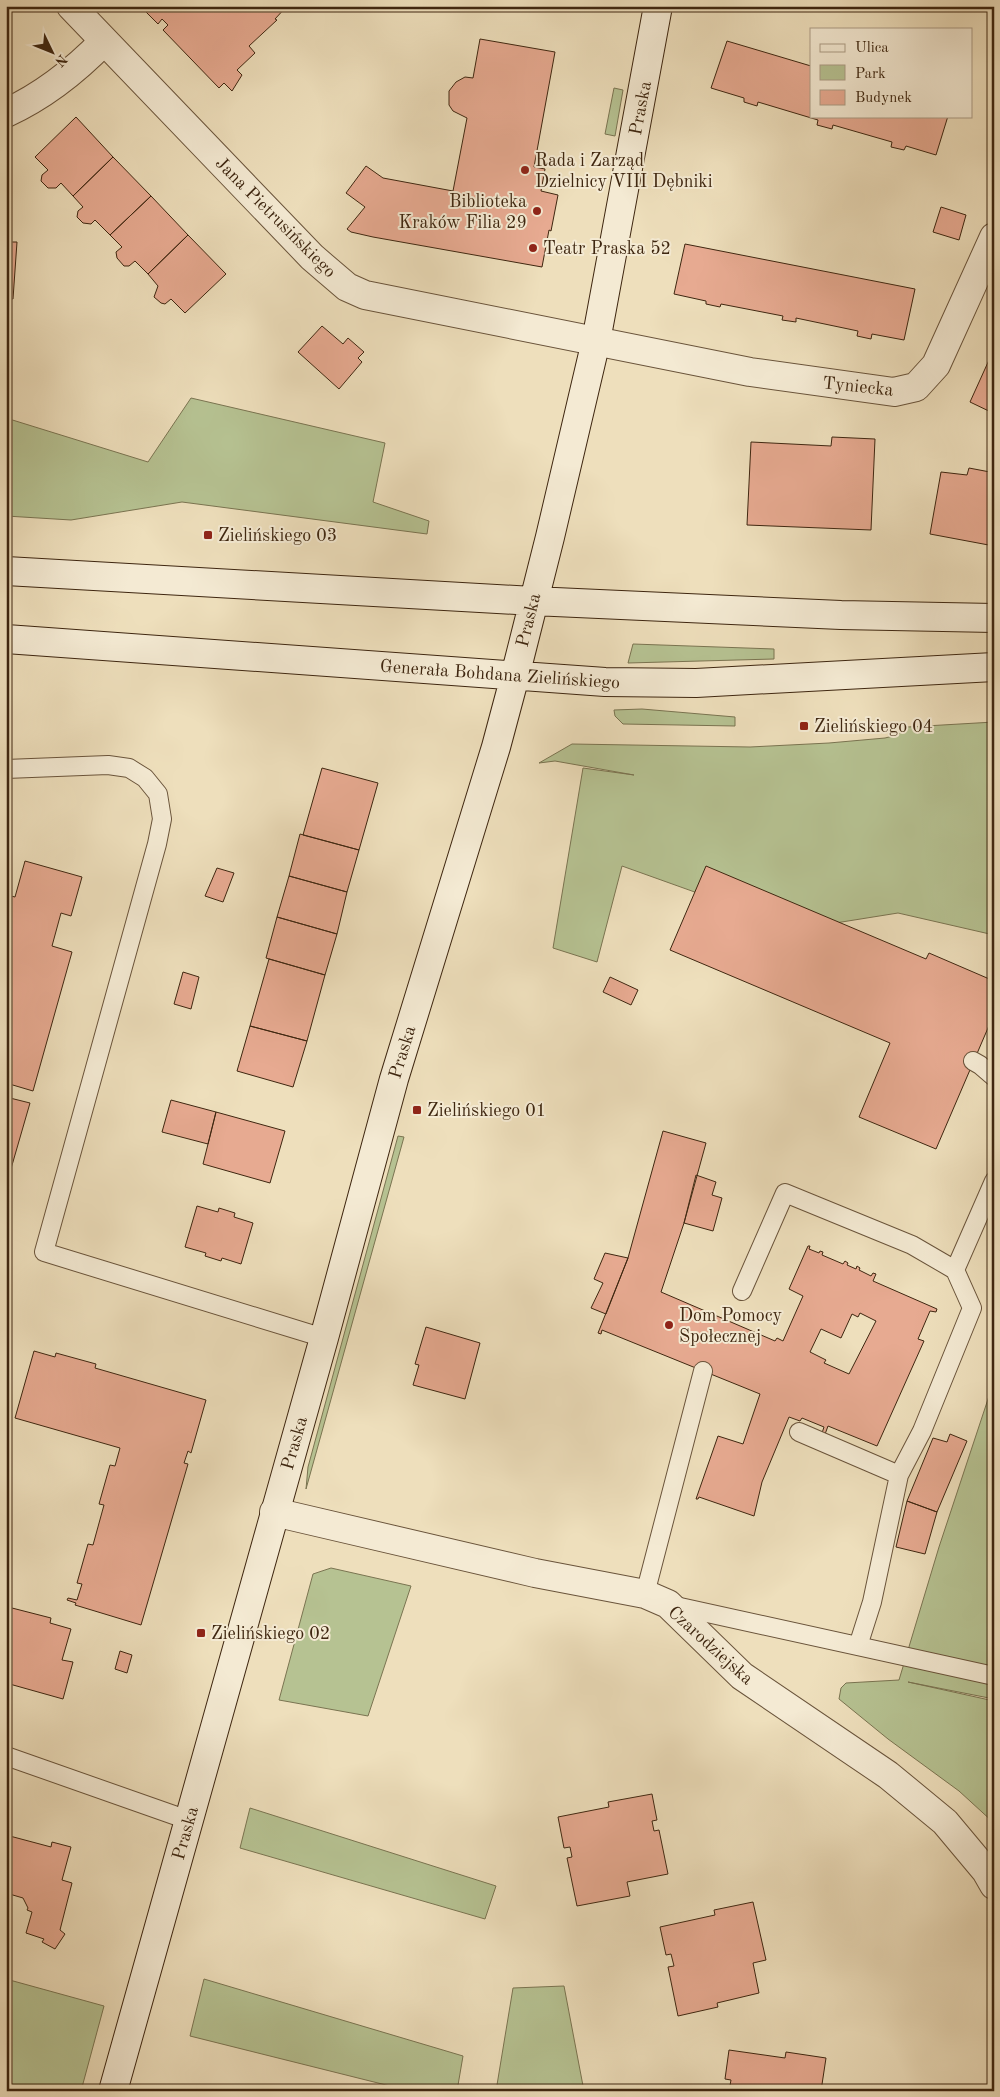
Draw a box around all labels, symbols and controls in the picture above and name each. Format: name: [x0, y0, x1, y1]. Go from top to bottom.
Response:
north arrow: [28, 28, 78, 78]
legend: [810, 28, 972, 118]
text: Ulica: [855, 41, 889, 56]
text: N: [52, 51, 70, 69]
text: Park: [855, 67, 886, 82]
street label: Praska: [627, 80, 655, 137]
text: Budynek: [855, 91, 912, 106]
place label: Rada i Zarząd Dzielnicy VIII Dębniki: [535, 152, 713, 191]
street label: Jana Pietrusińskiego: [212, 154, 339, 281]
marker: Rada i Zarząd Dzielnicy VIII Dębniki: [519, 164, 531, 176]
place label: Biblioteka Kraków Filia 29: [399, 193, 527, 232]
marker: Biblioteka Kraków Filia 29: [531, 205, 543, 217]
place label: Teatr Praska 52: [543, 240, 671, 258]
marker: Teatr Praska 52: [527, 242, 539, 254]
street label: Tyniecka: [821, 374, 894, 400]
place label: Zielińskiego 03: [218, 527, 337, 545]
marker: Zielińskiego 03: [202, 529, 214, 541]
street label: Praska: [514, 591, 544, 649]
street label: Generała Bohdana Zielińskiego: [379, 658, 621, 692]
place label: Zielińskiego 04: [814, 718, 933, 736]
marker: Zielińskiego 04: [798, 720, 810, 732]
street label: Praska: [386, 1023, 420, 1081]
place label: Zielińskiego 01: [427, 1102, 546, 1120]
marker: Zielińskiego 01: [411, 1104, 423, 1116]
place label: Dom Pomocy Społecznej: [679, 1307, 783, 1346]
marker: Dom Pomocy Społecznej: [663, 1319, 675, 1331]
street label: Praska: [279, 1414, 311, 1472]
street label: Czarodziejska: [664, 1603, 756, 1688]
place label: Zielińskiego 02: [211, 1625, 330, 1643]
marker: Zielińskiego 02: [195, 1627, 207, 1639]
street label: Praska: [170, 1804, 202, 1862]

